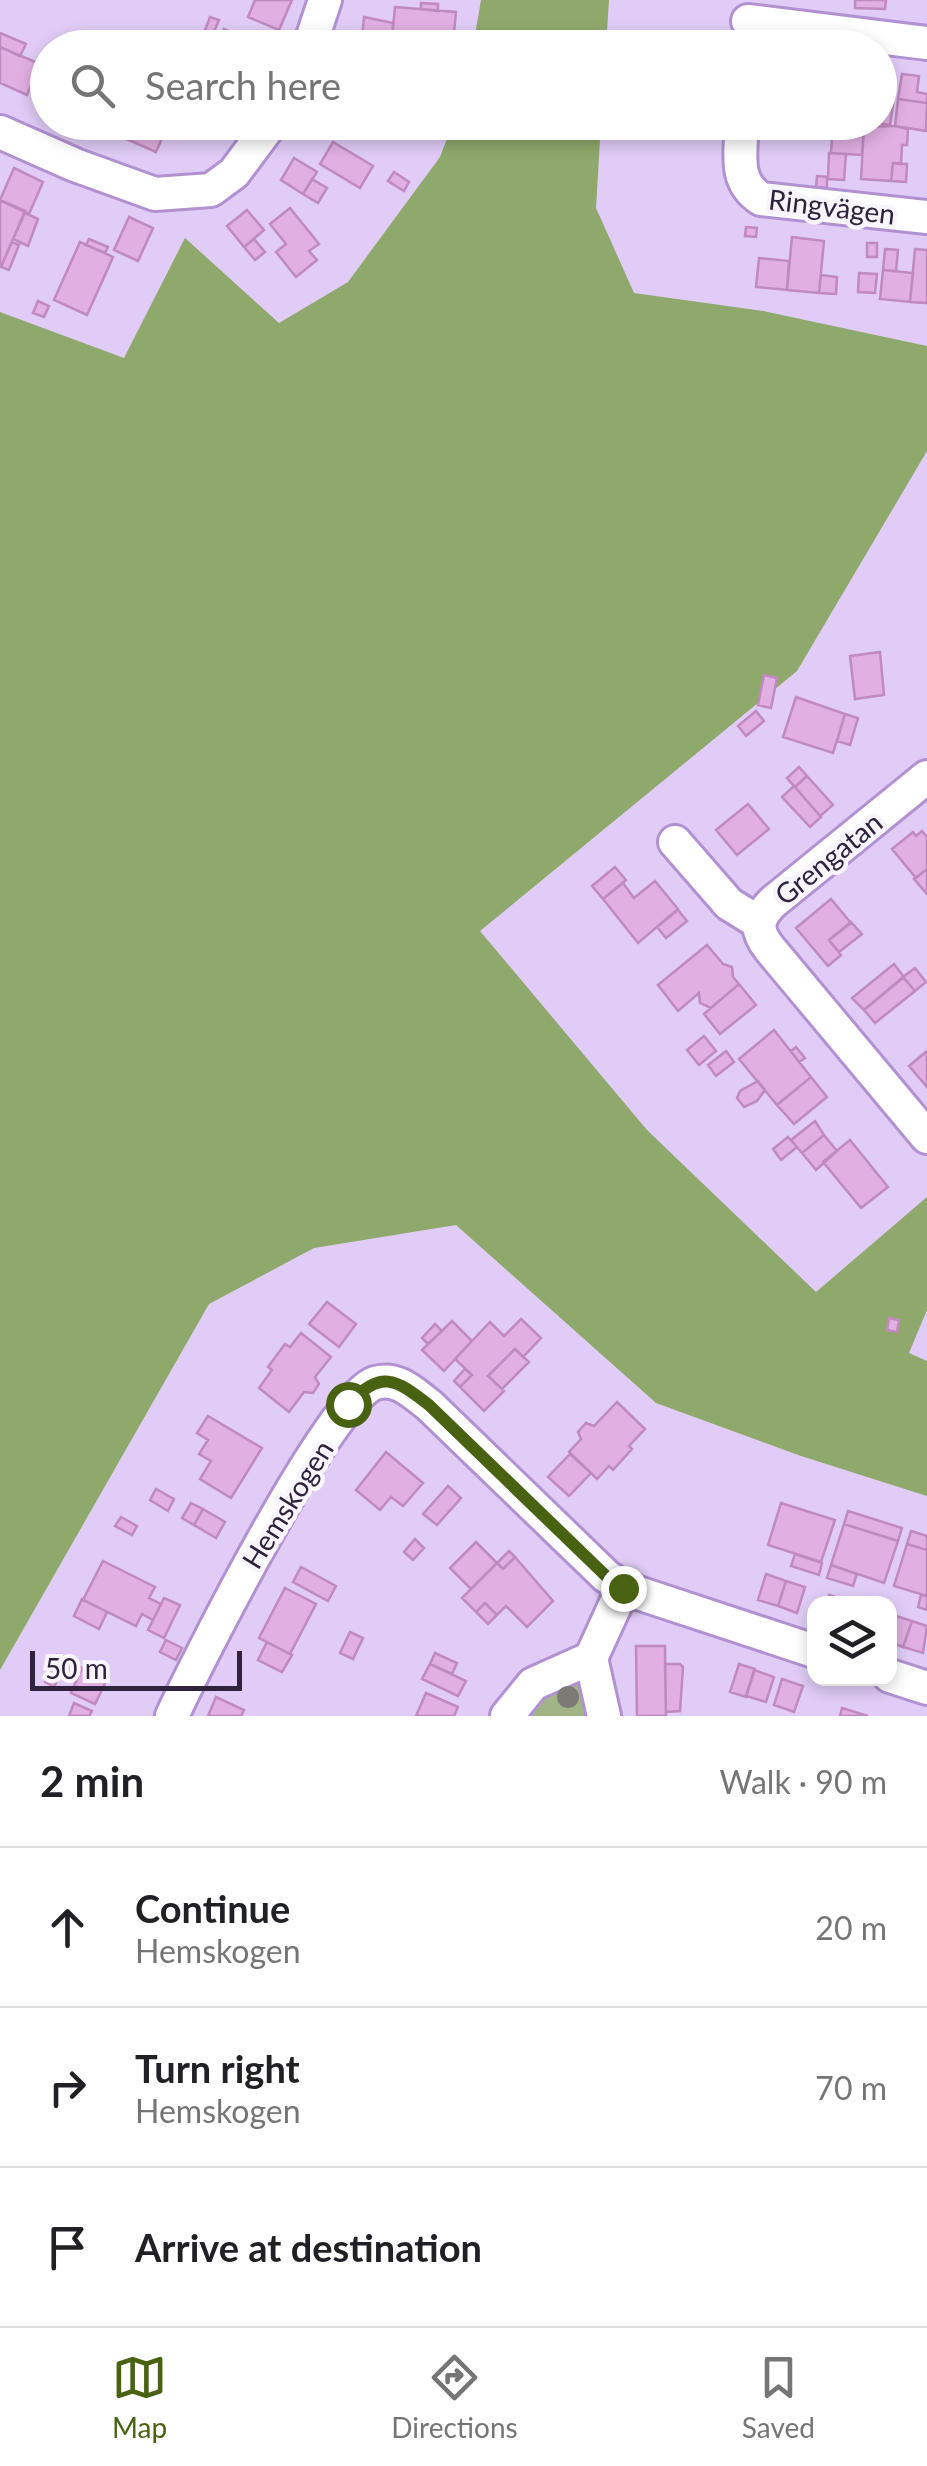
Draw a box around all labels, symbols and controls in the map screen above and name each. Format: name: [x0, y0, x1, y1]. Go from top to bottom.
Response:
search box: [30, 30, 897, 140]
icon: search: [65, 58, 120, 113]
text: Search here: [145, 62, 341, 108]
street label: Ringvägen: [767, 181, 897, 231]
street label: Grengatan: [768, 804, 888, 912]
route start: [326, 1382, 372, 1428]
street label: Hemskogen: [234, 1434, 340, 1574]
route end: [601, 1566, 647, 1612]
map controls: [807, 1596, 897, 1686]
button: layers: [807, 1596, 897, 1686]
scale bar: [30, 1646, 242, 1690]
text: 50 m: [45, 1651, 108, 1685]
text: 2 min: [40, 1756, 144, 1806]
text: Walk · 90 m: [720, 1762, 887, 1801]
text: Continue: [135, 1885, 290, 1931]
icon: ahead: [40, 1900, 95, 1955]
text: 20 m: [815, 1908, 887, 1947]
text: Hemskogen: [135, 1931, 301, 1970]
text: Turn right: [135, 2045, 300, 2091]
icon: right: [40, 2060, 95, 2115]
text: 70 m: [815, 2068, 887, 2107]
text: Hemskogen: [135, 2091, 301, 2130]
icon: arrive: [40, 2220, 95, 2275]
text: Arrive at destination: [135, 2224, 482, 2270]
tab: Map: [112, 2350, 167, 2444]
tab: Directions: [391, 2350, 518, 2444]
tab: Saved: [742, 2350, 815, 2444]

